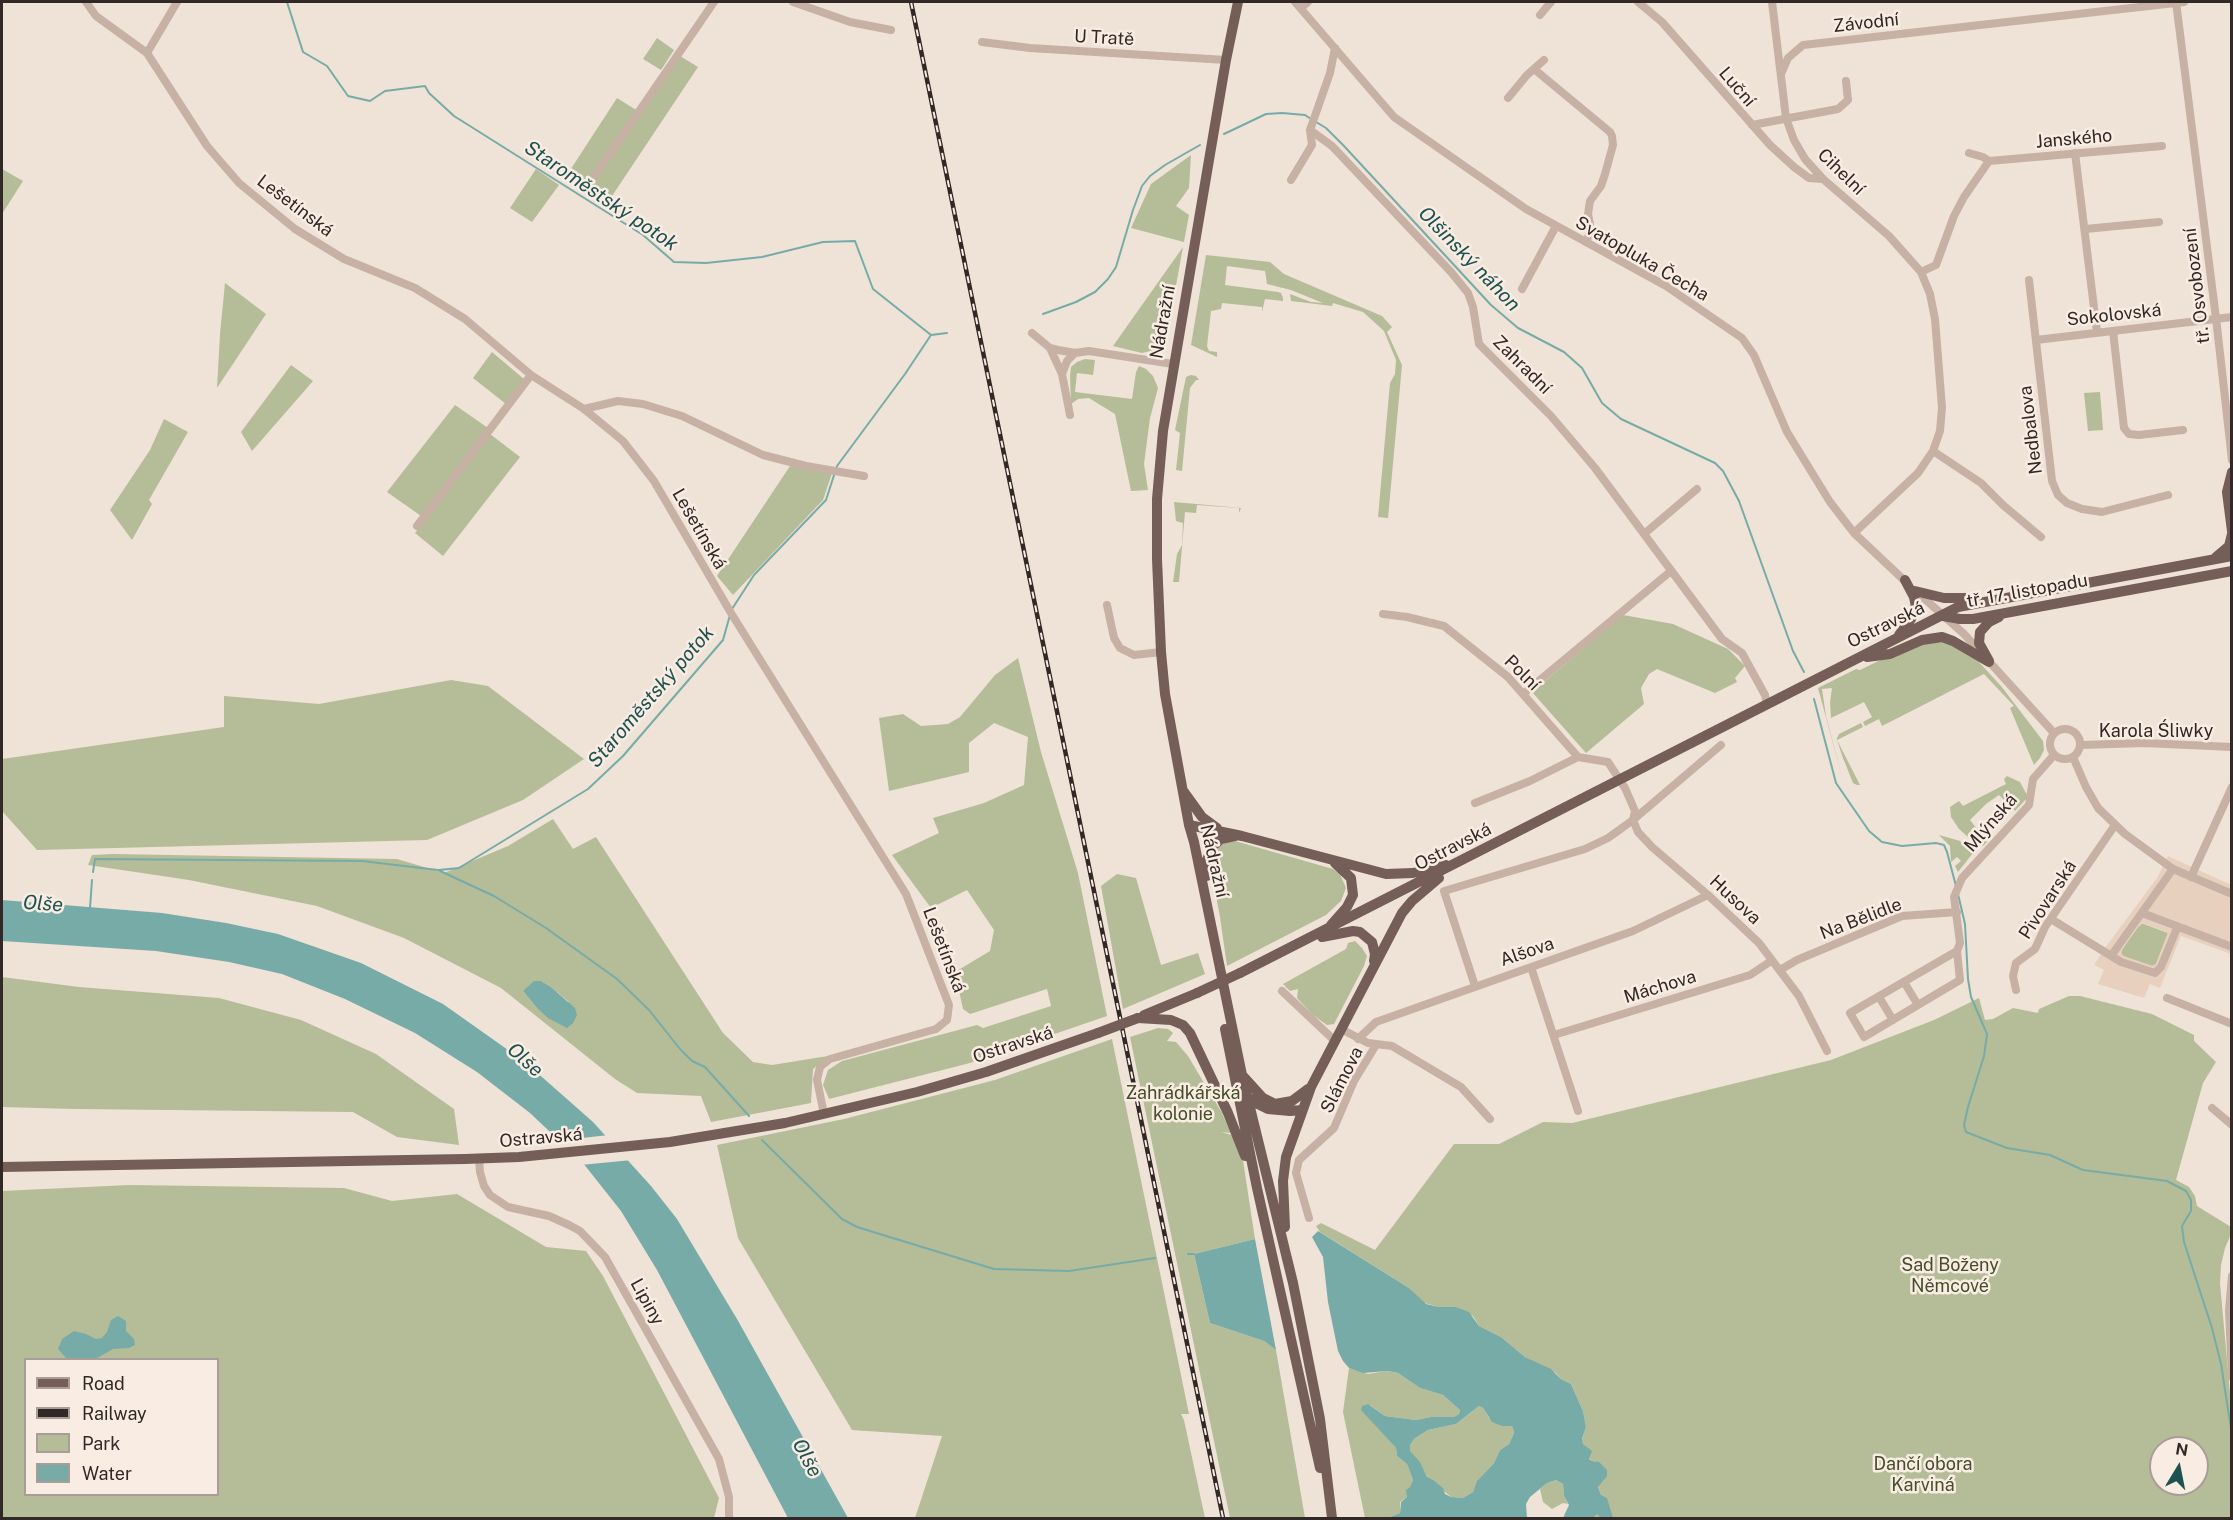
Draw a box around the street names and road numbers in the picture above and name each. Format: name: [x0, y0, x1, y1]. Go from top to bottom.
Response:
street label: Závodní: [1832, 9, 1900, 37]
street label: U Tratě: [1073, 26, 1135, 50]
street label: Luční: [1714, 63, 1760, 111]
street label: Janského: [2035, 125, 2113, 153]
street label: Cihelní: [1813, 144, 1869, 200]
street label: Lešetínská: [253, 170, 337, 242]
street label: Svatopluka Čecha: [1571, 212, 1713, 306]
street label: tř. Osvobození: [2179, 227, 2215, 345]
street label: Nádražní: [1146, 284, 1180, 360]
street label: Sokolovská: [2066, 299, 2162, 331]
street label: Zahradní: [1488, 331, 1556, 399]
street label: Nedbalova: [2015, 385, 2047, 475]
street label: Lešetínská: [667, 485, 731, 573]
street label: tř. 17. listopadu: [1965, 570, 2089, 612]
street label: Ostravská: [1844, 597, 1928, 653]
street label: Polní: [1500, 651, 1544, 695]
street label: Karola Śliwky: [2099, 720, 2213, 742]
street label: Mlýnská: [1960, 790, 2022, 856]
street label: Ostravská: [1411, 818, 1495, 876]
street label: Nádražní: [1195, 822, 1233, 900]
street label: Pivovarská: [2015, 857, 2081, 943]
street label: Husova: [1705, 871, 1765, 929]
street label: Na Bělidle: [1817, 894, 1905, 944]
street label: Lešetínská: [918, 904, 970, 996]
street label: Alšova: [1497, 933, 1557, 971]
street label: Máchova: [1621, 966, 1699, 1008]
street label: Ostravská: [970, 1022, 1056, 1068]
street label: Slámova: [1316, 1043, 1368, 1117]
street label: Ostravská: [499, 1124, 583, 1152]
street label: Lipiny: [625, 1275, 669, 1329]

